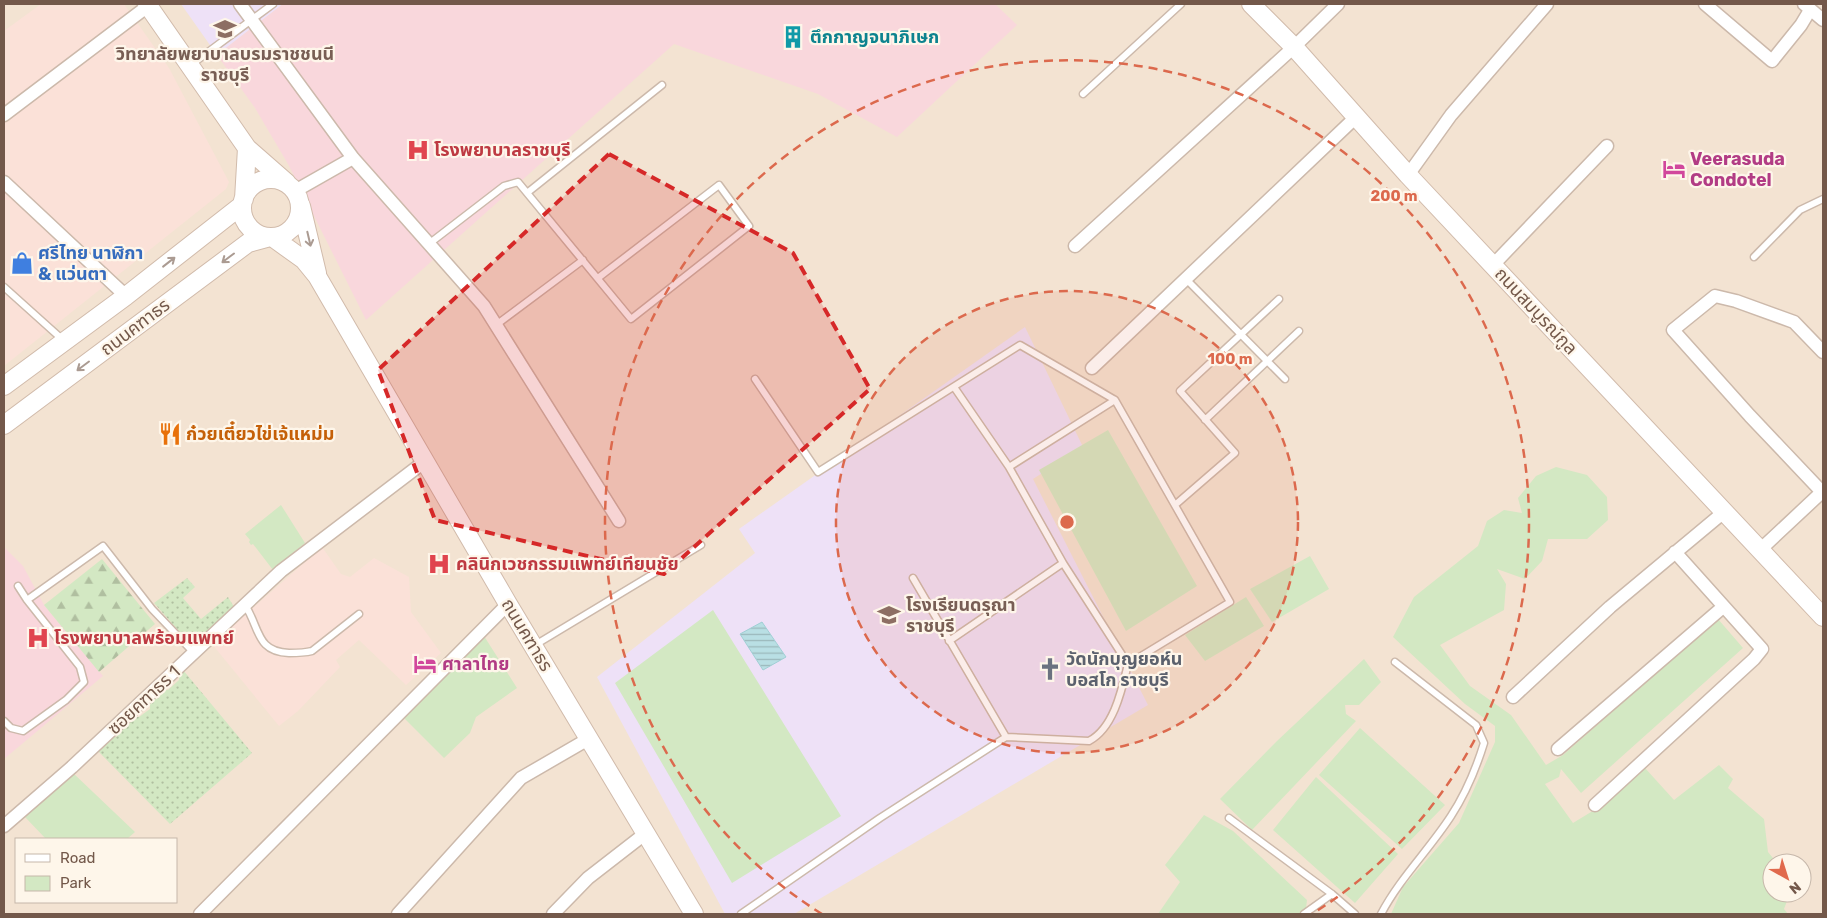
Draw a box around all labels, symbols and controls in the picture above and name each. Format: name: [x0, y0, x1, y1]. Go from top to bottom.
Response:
school or university icon: วิทยาลัยพยาบาลบรมราชชนนี ราชบุรี: [212, 16, 238, 42]
building icon: ตึกกาญจนาภิเษก: [780, 24, 806, 50]
place label: ตึกกาญจนาภิเษก: [810, 26, 939, 48]
place label: วิทยาลัยพยาบาลบรมราชชนนี ราชบุรี: [116, 43, 334, 86]
hospital icon: โรงพยาบาลราชบุรี: [405, 137, 431, 163]
place label: โรงพยาบาลราชบุรี: [434, 139, 571, 161]
place label: Veerasuda Condotel: [1690, 148, 1785, 191]
hotel icon: Veerasuda Condotel: [1661, 156, 1687, 182]
text: 200 m: [1370, 187, 1418, 205]
one-way arrow: [305, 231, 314, 247]
place label: ศรีไทย นาฬิกา & แว่นตา: [38, 242, 143, 285]
shop icon: ศรีไทย นาฬิกา & แว่นตา: [9, 250, 35, 276]
one-way arrow: [222, 253, 235, 264]
one-way arrow: [162, 257, 175, 268]
street label: ถนนสมบูรณ์กูล: [1489, 263, 1582, 360]
street label: ถนนคฑาธร: [96, 294, 174, 360]
text: 100 m: [1208, 350, 1252, 368]
one-way arrow: [77, 360, 90, 371]
restaurant icon: ก๋วยเตี๋ยวไข่เจ้แหม่ม: [157, 421, 183, 447]
place label: ก๋วยเตี๋ยวไข่เจ้แหม่ม: [186, 421, 334, 445]
centre of rings: [1058, 513, 1076, 531]
hospital icon: คลินิกเวชกรรมแพทย์เทียนชัย: [426, 551, 452, 577]
place label: คลินิกเวชกรรมแพทย์เทียนชัย: [456, 553, 679, 575]
place label: โรงเรียนดรุณา ราชบุรี: [906, 594, 1015, 637]
street label: ถนนคฑาธร: [497, 595, 557, 676]
school or university icon: โรงเรียนดรุณา ราชบุรี: [876, 602, 902, 628]
hospital icon: โรงพยาบาลพร้อมแพทย์: [25, 625, 51, 651]
place label: โรงพยาบาลพร้อมแพทย์: [54, 627, 234, 649]
place label: วัดนักบุญยอห์น บอสโก ราชบุรี: [1066, 648, 1183, 691]
hotel icon: ศาลาไทย: [412, 651, 438, 677]
place label: ศาลาไทย: [442, 653, 509, 675]
church icon: วัดนักบุญยอห์น บอสโก ราชบุรี: [1037, 656, 1063, 682]
street label: ซอยคฑาธร 1: [103, 661, 185, 739]
legend: [15, 838, 178, 903]
text: Road: [60, 849, 96, 867]
north arrow: [1762, 853, 1812, 903]
text: Park: [60, 874, 91, 892]
text: N: [1786, 878, 1804, 897]

